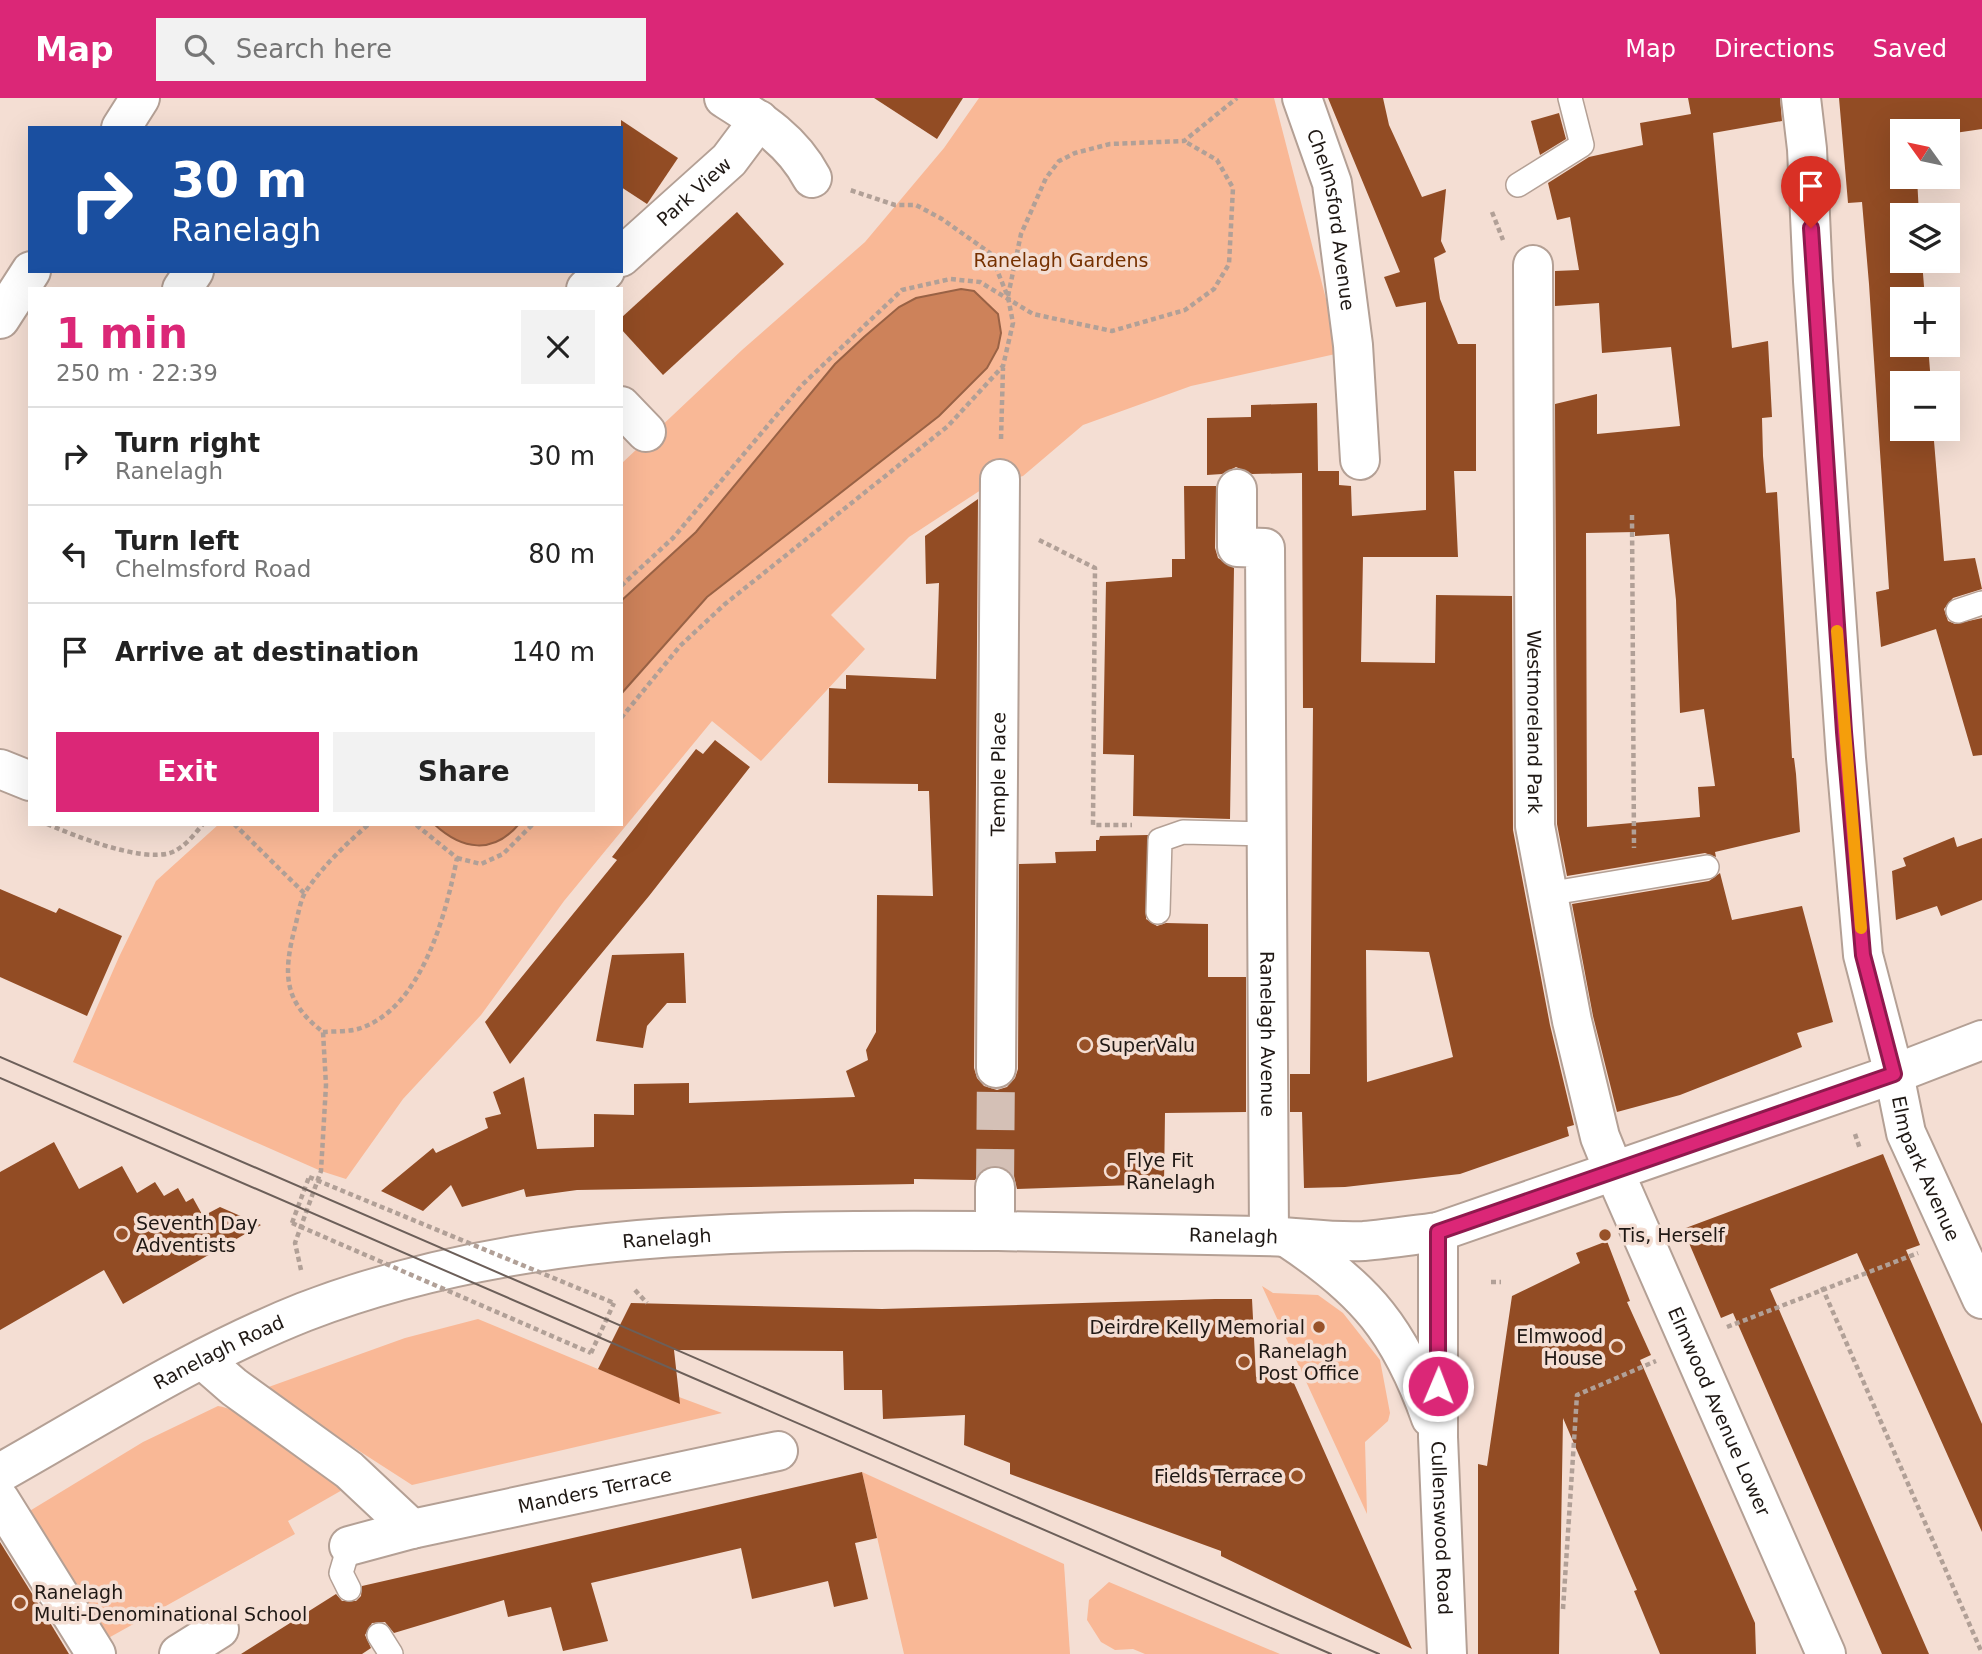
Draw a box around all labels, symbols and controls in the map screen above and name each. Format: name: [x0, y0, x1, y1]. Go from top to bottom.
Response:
search box: [156, 18, 646, 81]
text: Map: [35, 30, 114, 69]
icon: search: [180, 30, 218, 68]
text: Search here: [236, 34, 392, 64]
text: Map: [1625, 35, 1676, 63]
text: Directions: [1714, 35, 1835, 63]
text: Saved: [1873, 35, 1947, 63]
north arrow: [1890, 119, 1960, 189]
map controls: [1890, 119, 1960, 441]
street label: Chelmsford Avenue: [1303, 126, 1359, 312]
text: 30 m: [171, 152, 307, 209]
street label: Park View: [652, 153, 736, 231]
icon: right: [56, 154, 147, 245]
pin: [1781, 156, 1841, 228]
icon: arrive: [1792, 167, 1830, 205]
button: layers: [1890, 203, 1960, 273]
text: Ranelagh: [171, 211, 321, 249]
park label: Ranelagh Gardens: [974, 249, 1148, 271]
button: +: [1890, 287, 1960, 357]
text: 1 min: [56, 309, 188, 358]
button: close: [521, 310, 595, 384]
text: 250 m · 22:39: [56, 360, 218, 386]
button: −: [1890, 371, 1960, 441]
text: Turn right: [115, 428, 260, 458]
icon: right: [56, 437, 94, 475]
text: 30 m: [528, 441, 595, 471]
text: Ranelagh: [115, 458, 223, 484]
text: Turn left: [115, 526, 239, 556]
icon: left: [56, 535, 94, 573]
text: 80 m: [528, 539, 595, 569]
text: Chelmsford Road: [115, 556, 311, 582]
street label: Westmoreland Park: [1523, 630, 1546, 814]
icon: arrive: [56, 633, 94, 671]
text: Arrive at destination: [115, 637, 419, 667]
text: 140 m: [512, 637, 595, 667]
street label: Temple Place: [987, 712, 1009, 837]
button: Exit: [56, 732, 319, 812]
button: Share: [333, 732, 595, 812]
street label: Ranelagh Avenue: [1256, 951, 1279, 1117]
place label: SuperValu: [1099, 1034, 1195, 1056]
marker: SuperValu: [1077, 1037, 1093, 1053]
street label: Elmpark Avenue: [1888, 1094, 1965, 1244]
place label: Flye Fit Ranelagh: [1126, 1149, 1215, 1193]
marker: Flye Fit Ranelagh: [1104, 1163, 1120, 1179]
place label: Seventh Day Adventists: [136, 1212, 258, 1256]
street label: Ranelagh: [1189, 1223, 1279, 1248]
street label: Ranelagh: [621, 1224, 712, 1252]
place label: Tis, Herself: [1618, 1224, 1726, 1246]
marker: Seventh Day Adventists: [114, 1226, 130, 1242]
marker: Tis, Herself: [1597, 1227, 1613, 1243]
street label: Elmwood Avenue Lower: [1664, 1303, 1775, 1520]
street label: Ranelagh Road: [150, 1311, 287, 1394]
place label: Deirdre Kelly Memorial: [1089, 1316, 1305, 1338]
marker: Deirdre Kelly Memorial: [1311, 1319, 1327, 1335]
place label: Elmwood House: [1516, 1325, 1603, 1369]
marker: Elmwood House: [1609, 1339, 1625, 1355]
place label: Ranelagh Post Office: [1258, 1340, 1359, 1384]
position arrow: [1401, 1349, 1475, 1423]
marker: Ranelagh Post Office: [1236, 1354, 1252, 1370]
street label: Cullenswood Road: [1427, 1440, 1456, 1615]
street label: Manders Terrace: [516, 1463, 674, 1517]
place label: Fields Terrace: [1154, 1465, 1283, 1487]
marker: Fields Terrace: [1289, 1468, 1305, 1484]
place label: Ranelagh Multi-Denominational School: [34, 1581, 307, 1625]
marker: Ranelagh Multi-Denominational School: [12, 1595, 28, 1611]

